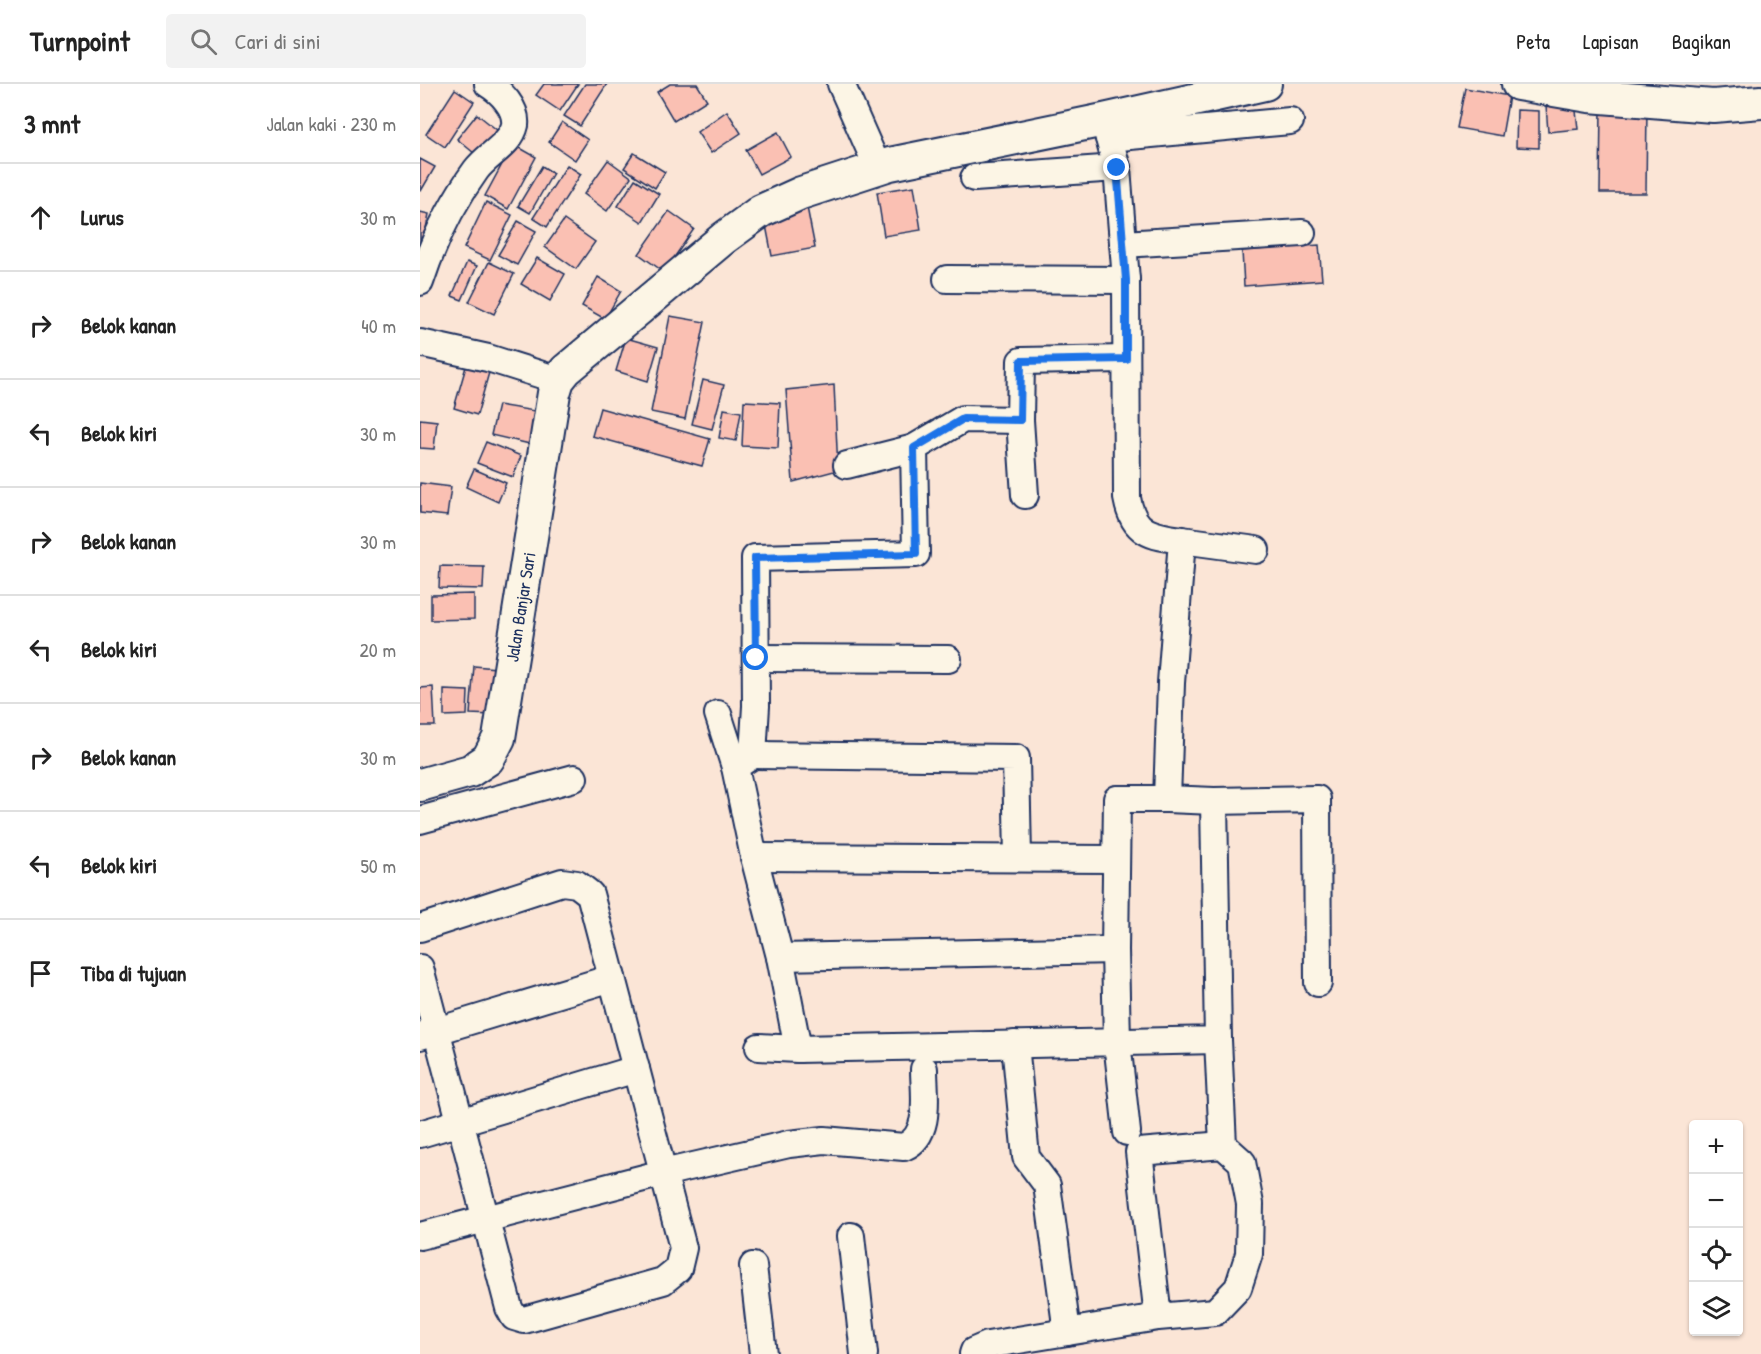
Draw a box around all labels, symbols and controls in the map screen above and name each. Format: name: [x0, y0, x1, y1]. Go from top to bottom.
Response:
search box: [166, 14, 586, 68]
text: Turnpoint: [30, 22, 130, 60]
icon: search: [187, 25, 220, 58]
text: Cari di sini: [235, 26, 321, 56]
text: Peta: [1516, 27, 1550, 56]
text: Lapisan: [1583, 27, 1639, 56]
text: Bagikan: [1672, 27, 1731, 56]
text: 3 mnt: [24, 106, 80, 141]
text: Jalan kaki · 230 m: [266, 110, 396, 137]
route end: [1103, 154, 1129, 180]
icon: ahead: [24, 201, 57, 234]
text: Lurus: [81, 202, 124, 232]
text: 30 m: [360, 204, 396, 231]
icon: right: [24, 309, 57, 342]
text: Belok kanan: [81, 310, 176, 340]
text: 40 m: [361, 312, 396, 339]
icon: left: [24, 417, 57, 450]
text: Belok kiri: [81, 418, 157, 448]
text: 30 m: [360, 420, 396, 447]
icon: right: [24, 525, 57, 558]
text: Belok kanan: [81, 526, 176, 556]
text: 30 m: [360, 528, 396, 555]
street label: Jalan Banjar Sari: [499, 550, 541, 664]
icon: left: [24, 633, 57, 666]
text: Belok kiri: [81, 634, 157, 664]
text: 20 m: [359, 636, 396, 663]
route start: [742, 644, 768, 670]
icon: right: [24, 741, 57, 774]
text: Belok kanan: [81, 742, 176, 772]
text: 30 m: [360, 744, 396, 771]
icon: left: [24, 849, 57, 882]
text: Belok kiri: [81, 850, 157, 880]
text: 50 m: [360, 852, 396, 879]
icon: arrive: [24, 957, 57, 990]
text: Tiba di tujuan: [81, 958, 186, 988]
map controls: [1689, 1120, 1743, 1336]
button: +: [1689, 1120, 1743, 1174]
button: −: [1689, 1174, 1743, 1228]
button: locate: [1689, 1228, 1743, 1282]
button: layers: [1689, 1282, 1743, 1336]

